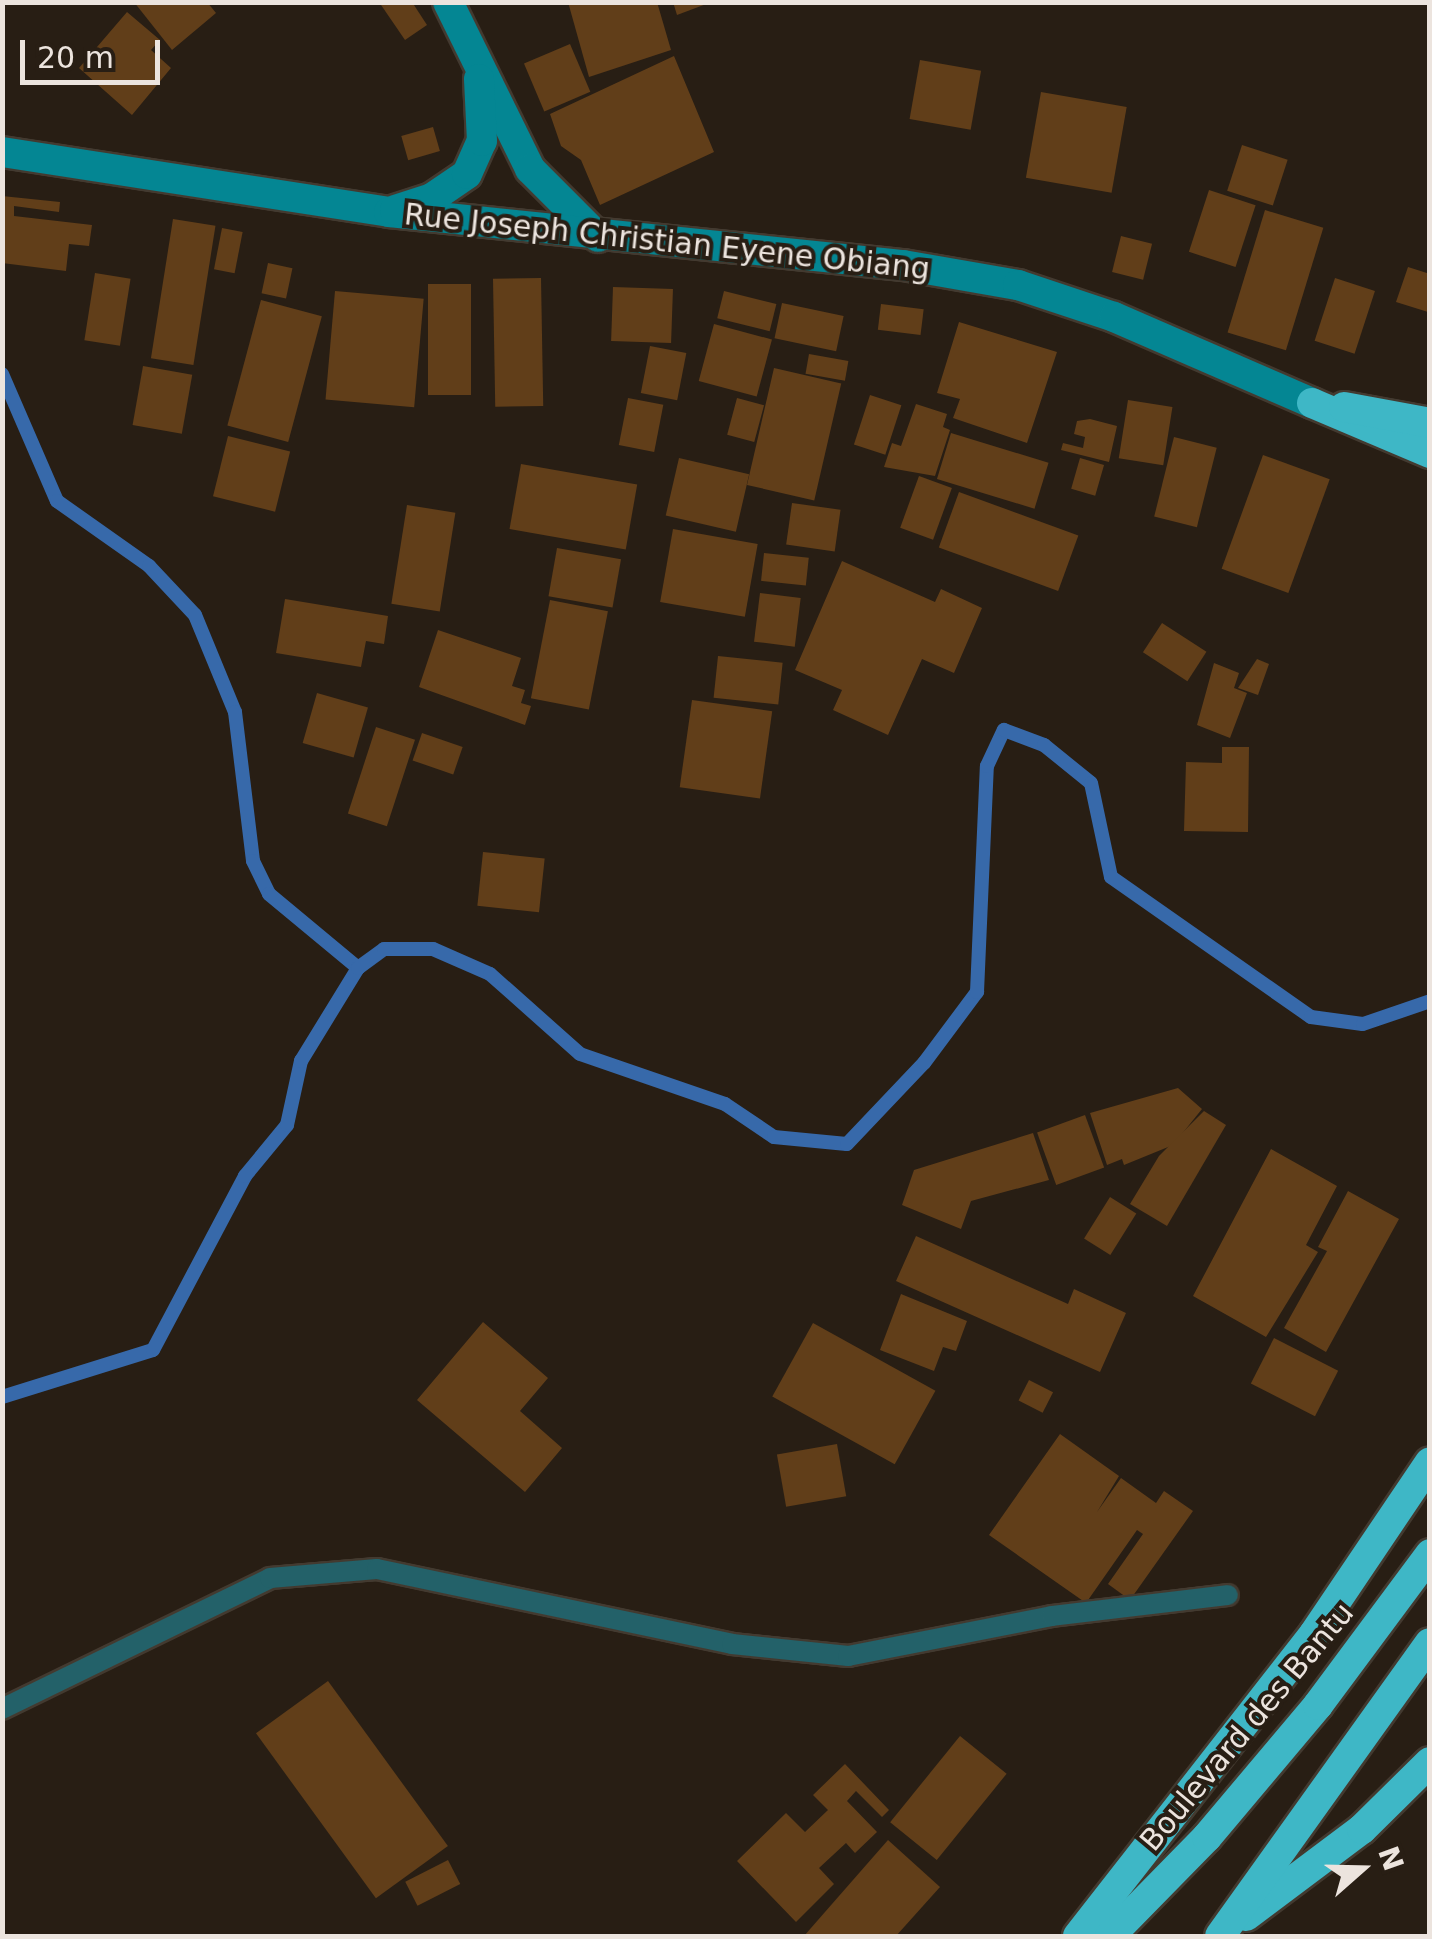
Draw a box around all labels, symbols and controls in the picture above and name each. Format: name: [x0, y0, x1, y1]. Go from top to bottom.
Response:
scale bar: [25, 20, 165, 82]
text: 20 m: [37, 40, 114, 75]
street label: Rue Joseph Christian Eyene Obiang: [402, 196, 932, 288]
street label: Boulevard des Bantu: [1133, 1596, 1361, 1858]
north arrow: [1312, 1819, 1412, 1919]
text: N: [1371, 1842, 1410, 1875]

